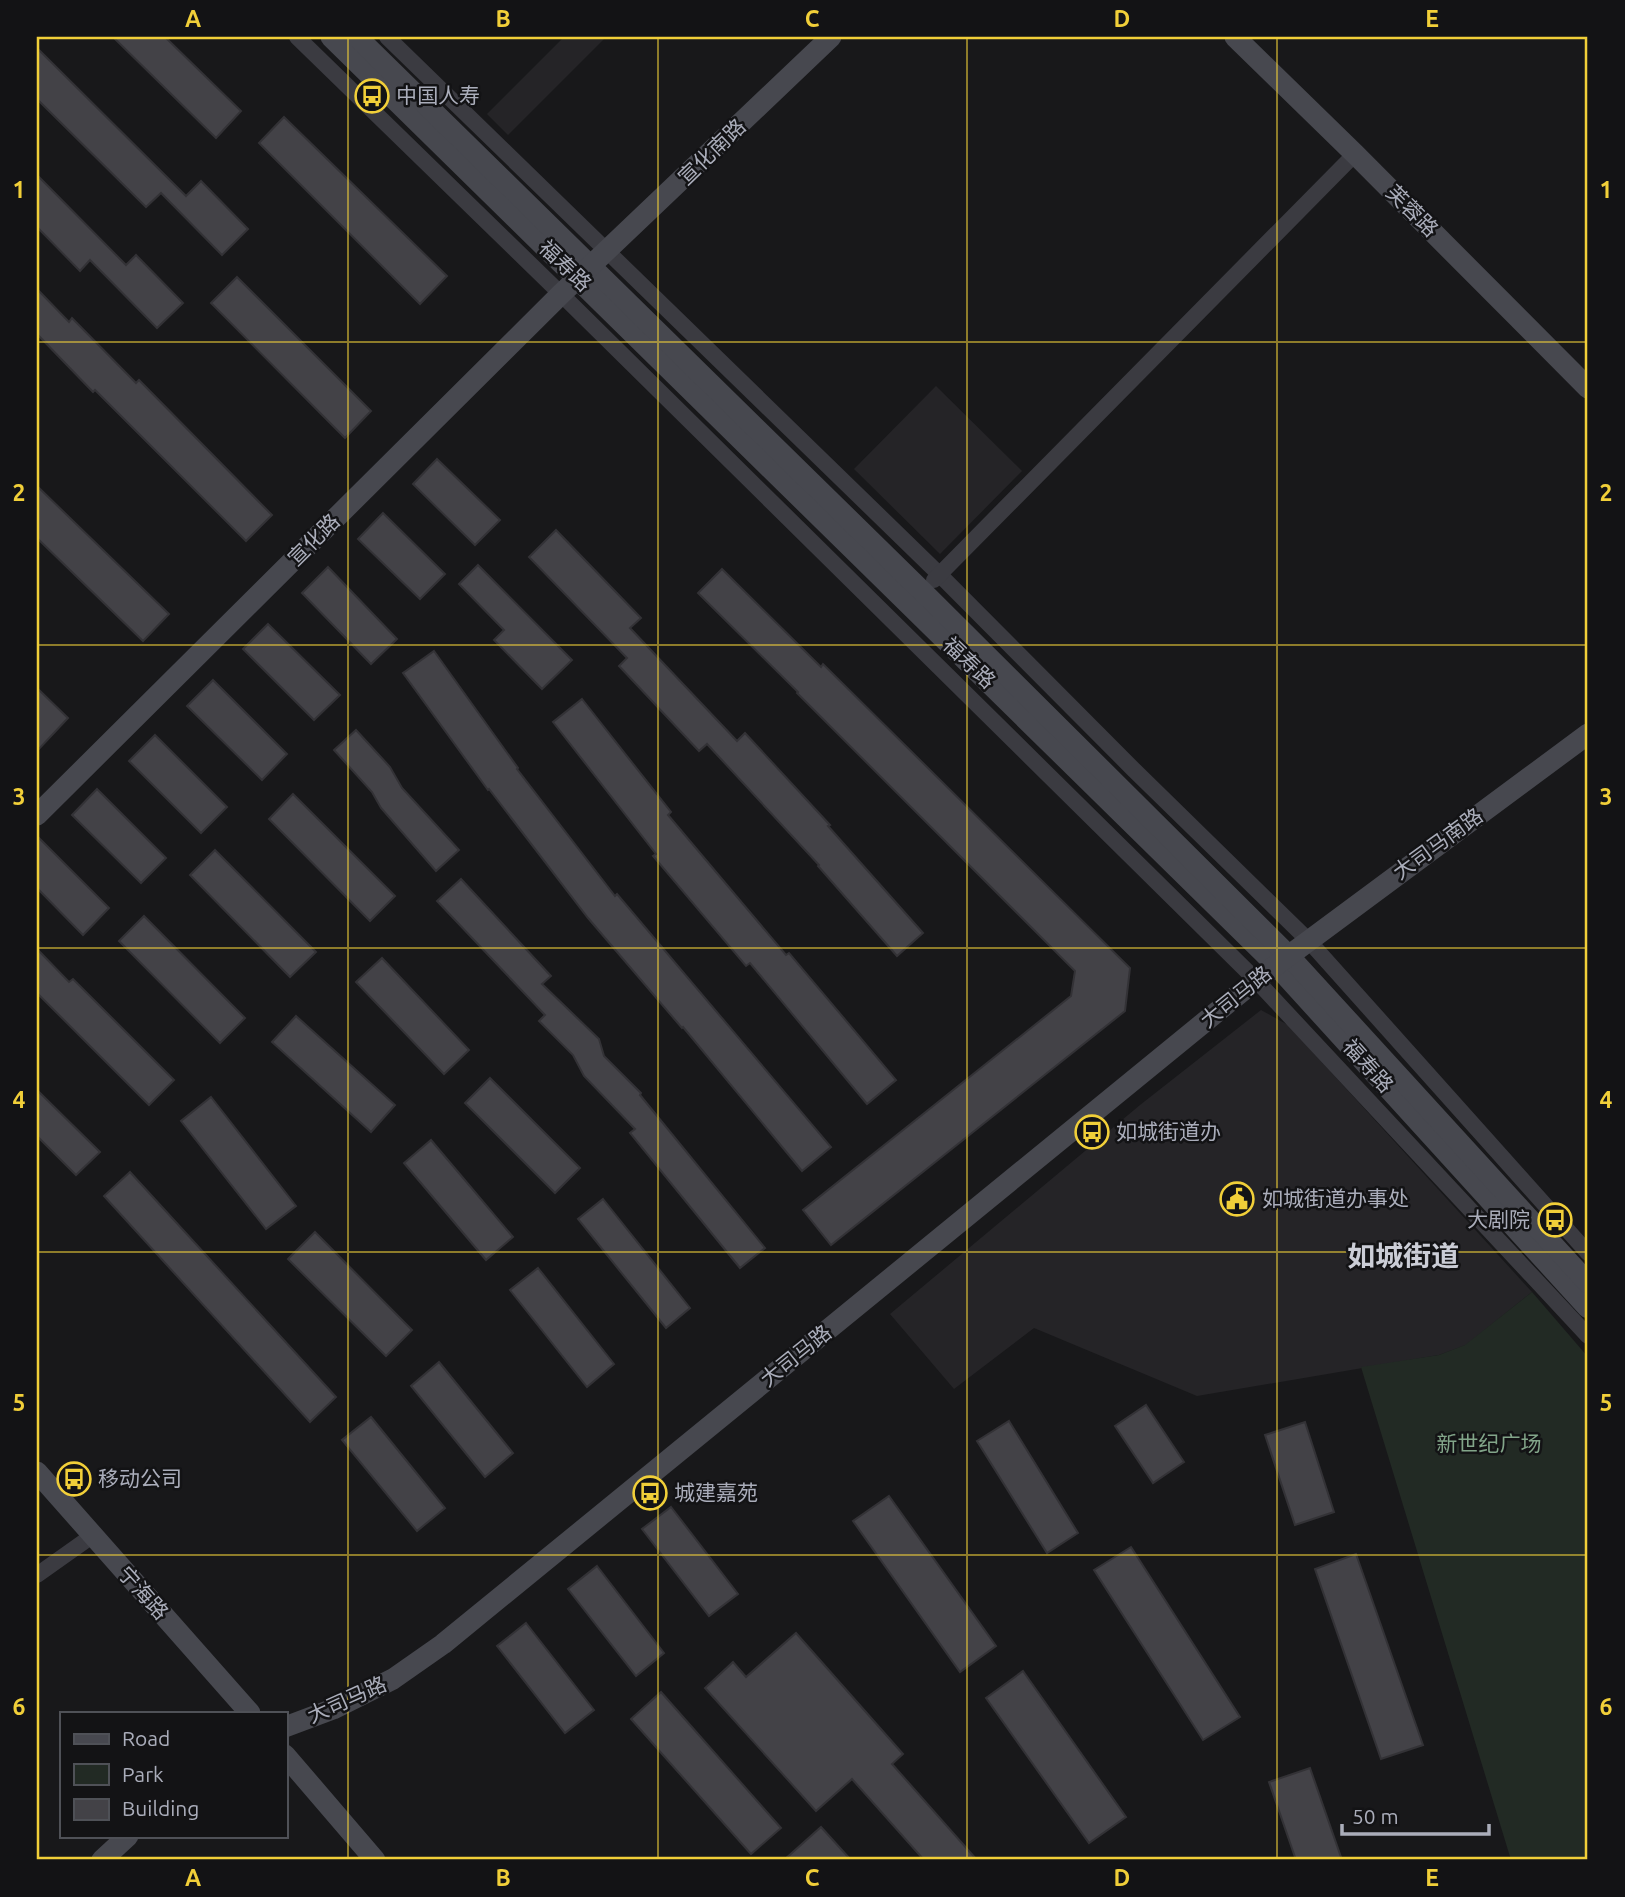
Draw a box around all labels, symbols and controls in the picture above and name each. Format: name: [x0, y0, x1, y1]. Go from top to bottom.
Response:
text: A: [185, 6, 201, 31]
text: B: [495, 6, 511, 31]
text: C: [805, 6, 820, 31]
text: D: [1114, 6, 1130, 31]
text: E: [1425, 6, 1439, 31]
bus stop icon: 中国人寿: [353, 77, 391, 115]
place label: 中国人寿: [396, 83, 480, 107]
street label: 宣化南路: [673, 113, 750, 189]
text: 1: [13, 177, 25, 202]
text: 1: [1600, 177, 1612, 202]
street label: 芙蓉路: [1382, 180, 1443, 241]
street label: 福寿路: [535, 235, 597, 296]
text: 2: [13, 480, 25, 505]
text: 2: [1600, 480, 1612, 505]
street label: 宣化路: [283, 509, 344, 570]
street label: 福寿路: [939, 632, 1001, 693]
text: 3: [13, 784, 25, 809]
text: 3: [1600, 784, 1612, 809]
street label: 大司马南路: [1388, 803, 1487, 884]
street label: 大司马路: [1195, 960, 1276, 1032]
street label: 福寿路: [1339, 1034, 1399, 1097]
text: 4: [13, 1087, 26, 1112]
text: 4: [1600, 1087, 1613, 1112]
bus stop icon: 如城街道办: [1073, 1113, 1111, 1151]
place label: 如城街道办: [1116, 1119, 1221, 1143]
public building icon: 如城街道办事处: [1218, 1180, 1256, 1218]
place label: 如城街道办事处: [1262, 1186, 1409, 1210]
bus stop icon: 大剧院: [1536, 1201, 1574, 1239]
place label: 大剧院: [1467, 1207, 1530, 1231]
district label: 如城街道: [1347, 1240, 1459, 1271]
street label: 大司马路: [755, 1319, 836, 1391]
text: 5: [13, 1390, 25, 1415]
text: 5: [1600, 1390, 1612, 1415]
park label: 新世纪广场: [1437, 1431, 1542, 1455]
bus stop icon: 移动公司: [55, 1460, 93, 1498]
place label: 移动公司: [98, 1466, 182, 1490]
bus stop icon: 城建嘉苑: [631, 1474, 669, 1512]
place label: 城建嘉苑: [674, 1480, 758, 1504]
street label: 宁海路: [114, 1561, 174, 1624]
street label: 大司马路: [303, 1671, 390, 1727]
text: 6: [13, 1694, 26, 1719]
text: 6: [1600, 1694, 1613, 1719]
legend: [60, 1712, 287, 1838]
text: Road: [122, 1726, 170, 1750]
text: Park: [122, 1762, 164, 1786]
scale bar: [1342, 1792, 1488, 1836]
text: Building: [122, 1796, 199, 1820]
text: 50 m: [1352, 1804, 1399, 1828]
text: A: [185, 1865, 201, 1890]
text: B: [495, 1865, 511, 1890]
text: C: [805, 1865, 820, 1890]
text: D: [1114, 1865, 1130, 1890]
text: E: [1425, 1865, 1439, 1890]

